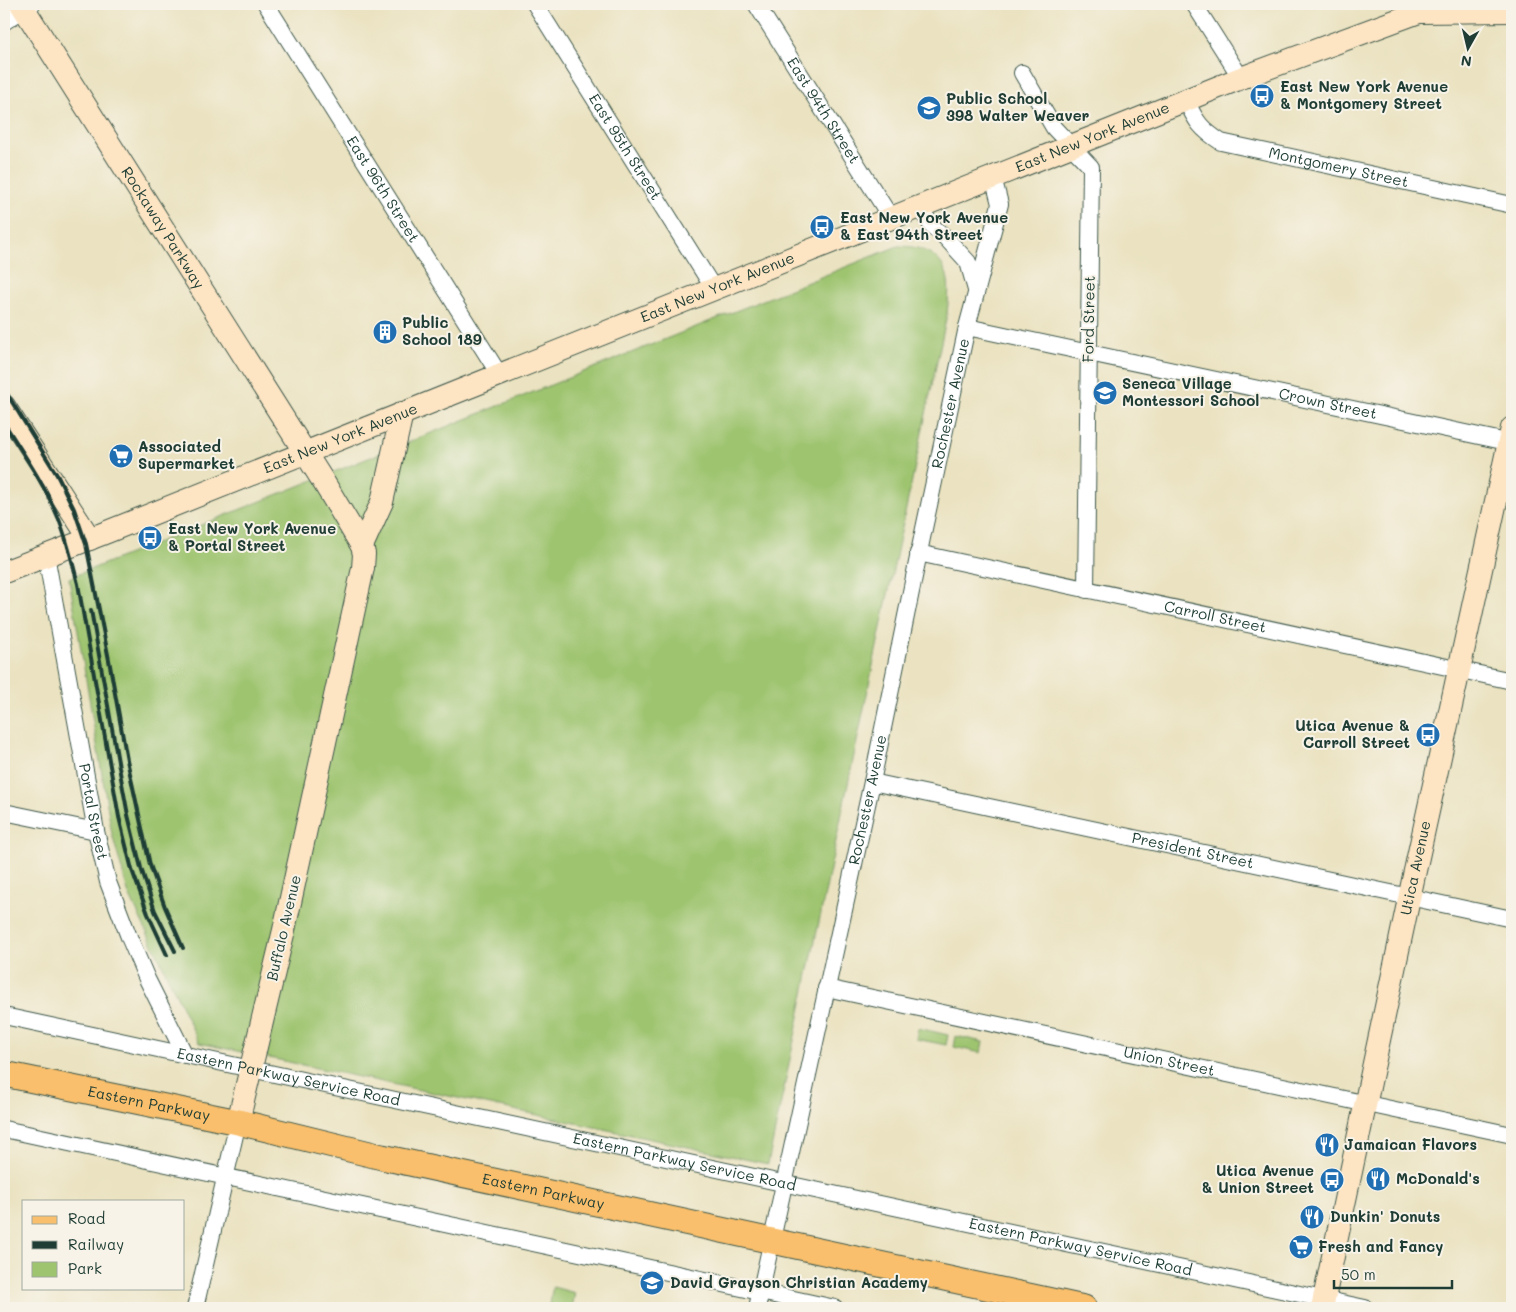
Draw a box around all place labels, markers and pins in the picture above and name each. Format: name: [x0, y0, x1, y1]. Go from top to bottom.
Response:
place label: East New York Avenue & Montgomery Street: [1280, 76, 1448, 113]
bus stop icon: East New York Avenue & Montgomery Street: [1249, 83, 1275, 109]
place label: Public School 398 Walter Weaver: [946, 88, 1090, 125]
school or university icon: Public School 398 Walter Weaver: [916, 95, 942, 121]
place label: East New York Avenue & East 94th Street: [840, 207, 1008, 244]
bus stop icon: East New York Avenue & East 94th Street: [809, 214, 835, 240]
place label: Public School 189: [402, 312, 482, 349]
building icon: Public School 189: [372, 319, 398, 345]
place label: Seneca Village Montessori School: [1122, 373, 1259, 410]
school or university icon: Seneca Village Montessori School: [1092, 380, 1118, 406]
place label: Associated Supermarket: [138, 436, 235, 473]
supermarket icon: Associated Supermarket: [108, 443, 134, 469]
place label: East New York Avenue & Portal Street: [168, 518, 336, 555]
bus stop icon: East New York Avenue & Portal Street: [137, 525, 163, 551]
place label: Utica Avenue & Carroll Street: [1295, 715, 1410, 752]
bus stop icon: Utica Avenue & Carroll Street: [1415, 722, 1441, 748]
restaurant icon: Jamaican Flavors: [1314, 1132, 1340, 1158]
place label: Jamaican Flavors: [1344, 1134, 1477, 1154]
place label: Utica Avenue & Union Street: [1202, 1160, 1314, 1197]
restaurant icon: McDonald's: [1365, 1166, 1391, 1192]
bus stop icon: Utica Avenue & Union Street: [1319, 1167, 1345, 1193]
place label: McDonald's: [1396, 1168, 1480, 1188]
restaurant icon: Dunkin' Donuts: [1299, 1204, 1325, 1230]
place label: Dunkin' Donuts: [1330, 1206, 1440, 1226]
supermarket icon: Fresh and Fancy: [1288, 1234, 1314, 1260]
place label: Fresh and Fancy: [1318, 1236, 1443, 1256]
school or university icon: David Grayson Christian Academy: [639, 1270, 665, 1296]
place label: David Grayson Christian Academy: [670, 1272, 928, 1292]

